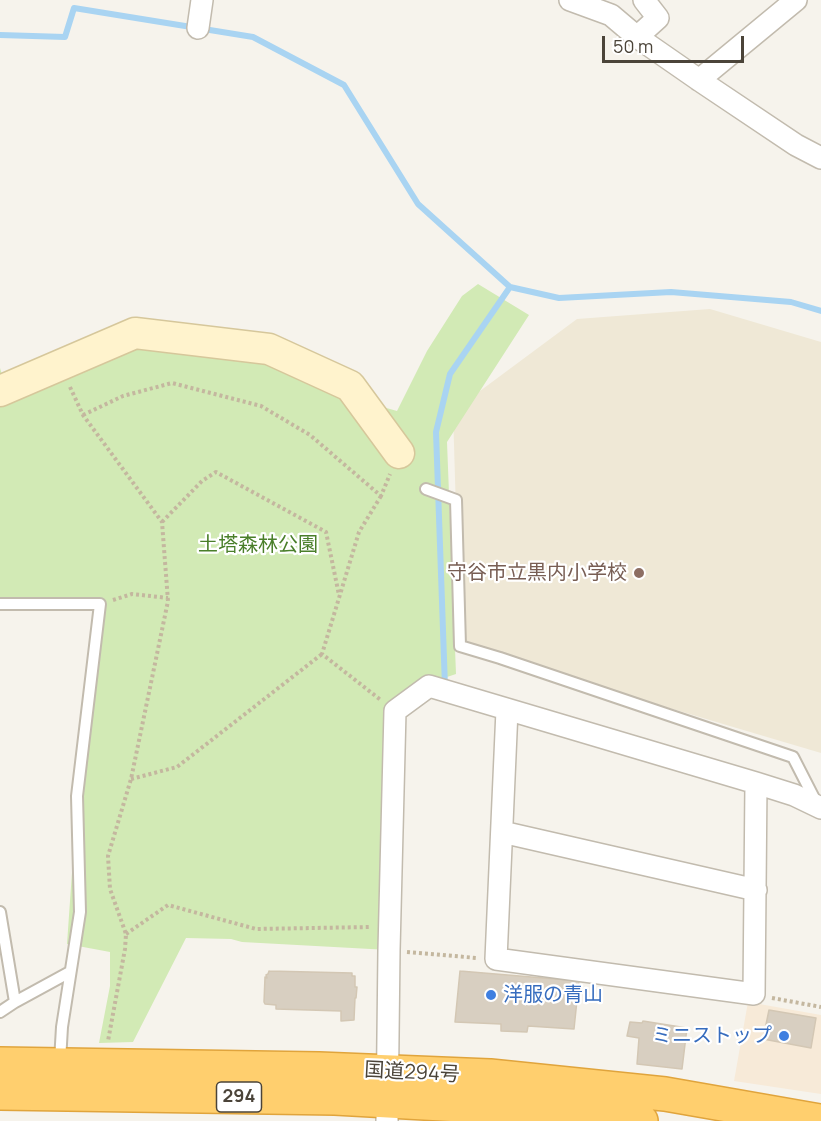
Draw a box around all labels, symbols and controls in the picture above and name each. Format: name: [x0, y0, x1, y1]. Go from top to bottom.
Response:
scale bar: [605, 24, 748, 62]
text: 50 m: [613, 34, 653, 58]
park label: 土塔森林公園: [198, 533, 318, 557]
place label: 守谷市立黒内小学校: [447, 561, 627, 585]
marker: 守谷市立黒内小学校: [632, 566, 646, 580]
place label: 洋服の青山: [503, 983, 603, 1007]
marker: 洋服の青山: [484, 988, 498, 1002]
place label: ミニストップ: [652, 1024, 772, 1048]
marker: ミニストップ: [777, 1029, 791, 1043]
street label: 国道294号: [364, 1059, 460, 1087]
road number: 294: [216, 1082, 262, 1112]

